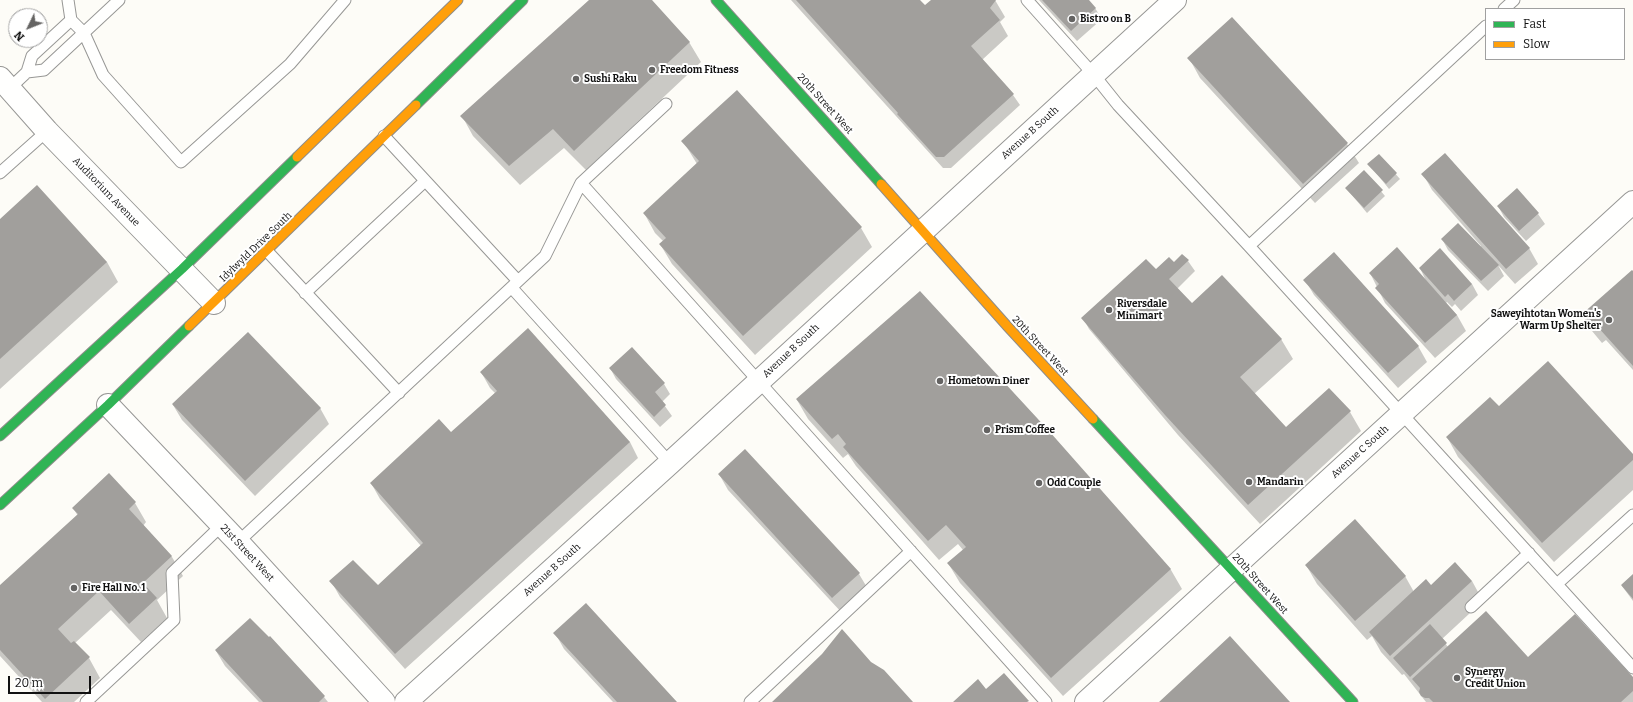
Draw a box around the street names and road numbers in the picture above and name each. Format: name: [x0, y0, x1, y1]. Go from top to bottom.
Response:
street label: 20th Street West: [795, 71, 855, 137]
street label: Avenue B South: [999, 104, 1061, 162]
street label: Auditorium Avenue: [70, 155, 142, 229]
street label: Idylwyld Drive South: [218, 210, 294, 284]
street label: 20th Street West: [1009, 314, 1071, 378]
street label: Avenue B South: [760, 322, 822, 380]
street label: Avenue C South: [1329, 423, 1391, 481]
street label: 21st Street West: [218, 522, 276, 584]
street label: Avenue B South: [521, 541, 583, 599]
street label: 20th Street West: [1230, 551, 1290, 617]

